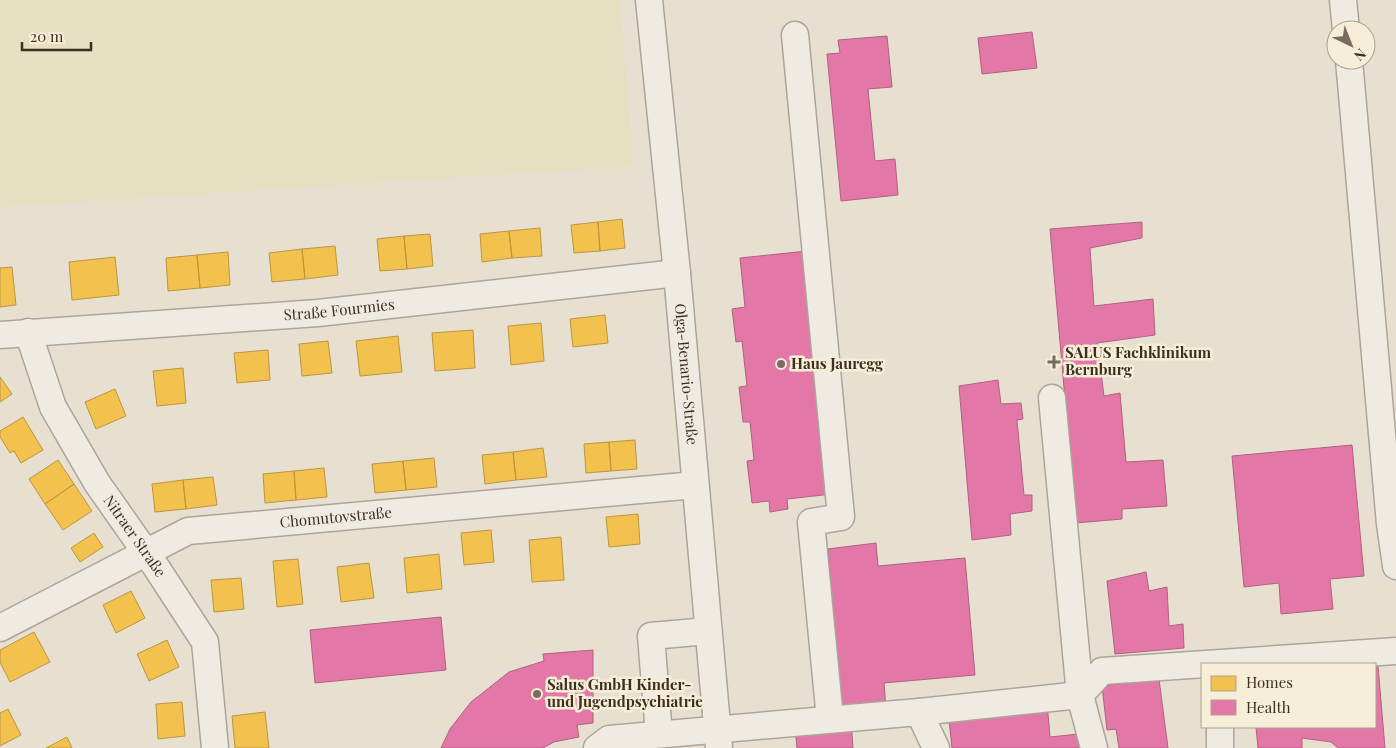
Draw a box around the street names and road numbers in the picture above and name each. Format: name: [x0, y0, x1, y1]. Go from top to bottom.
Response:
street label: Straße Fourmies: [283, 294, 396, 324]
street label: Olga-Benario-Straße: [671, 302, 703, 446]
street label: Nitraer Straße: [99, 491, 171, 581]
street label: Chomutovstraße: [279, 502, 393, 532]

